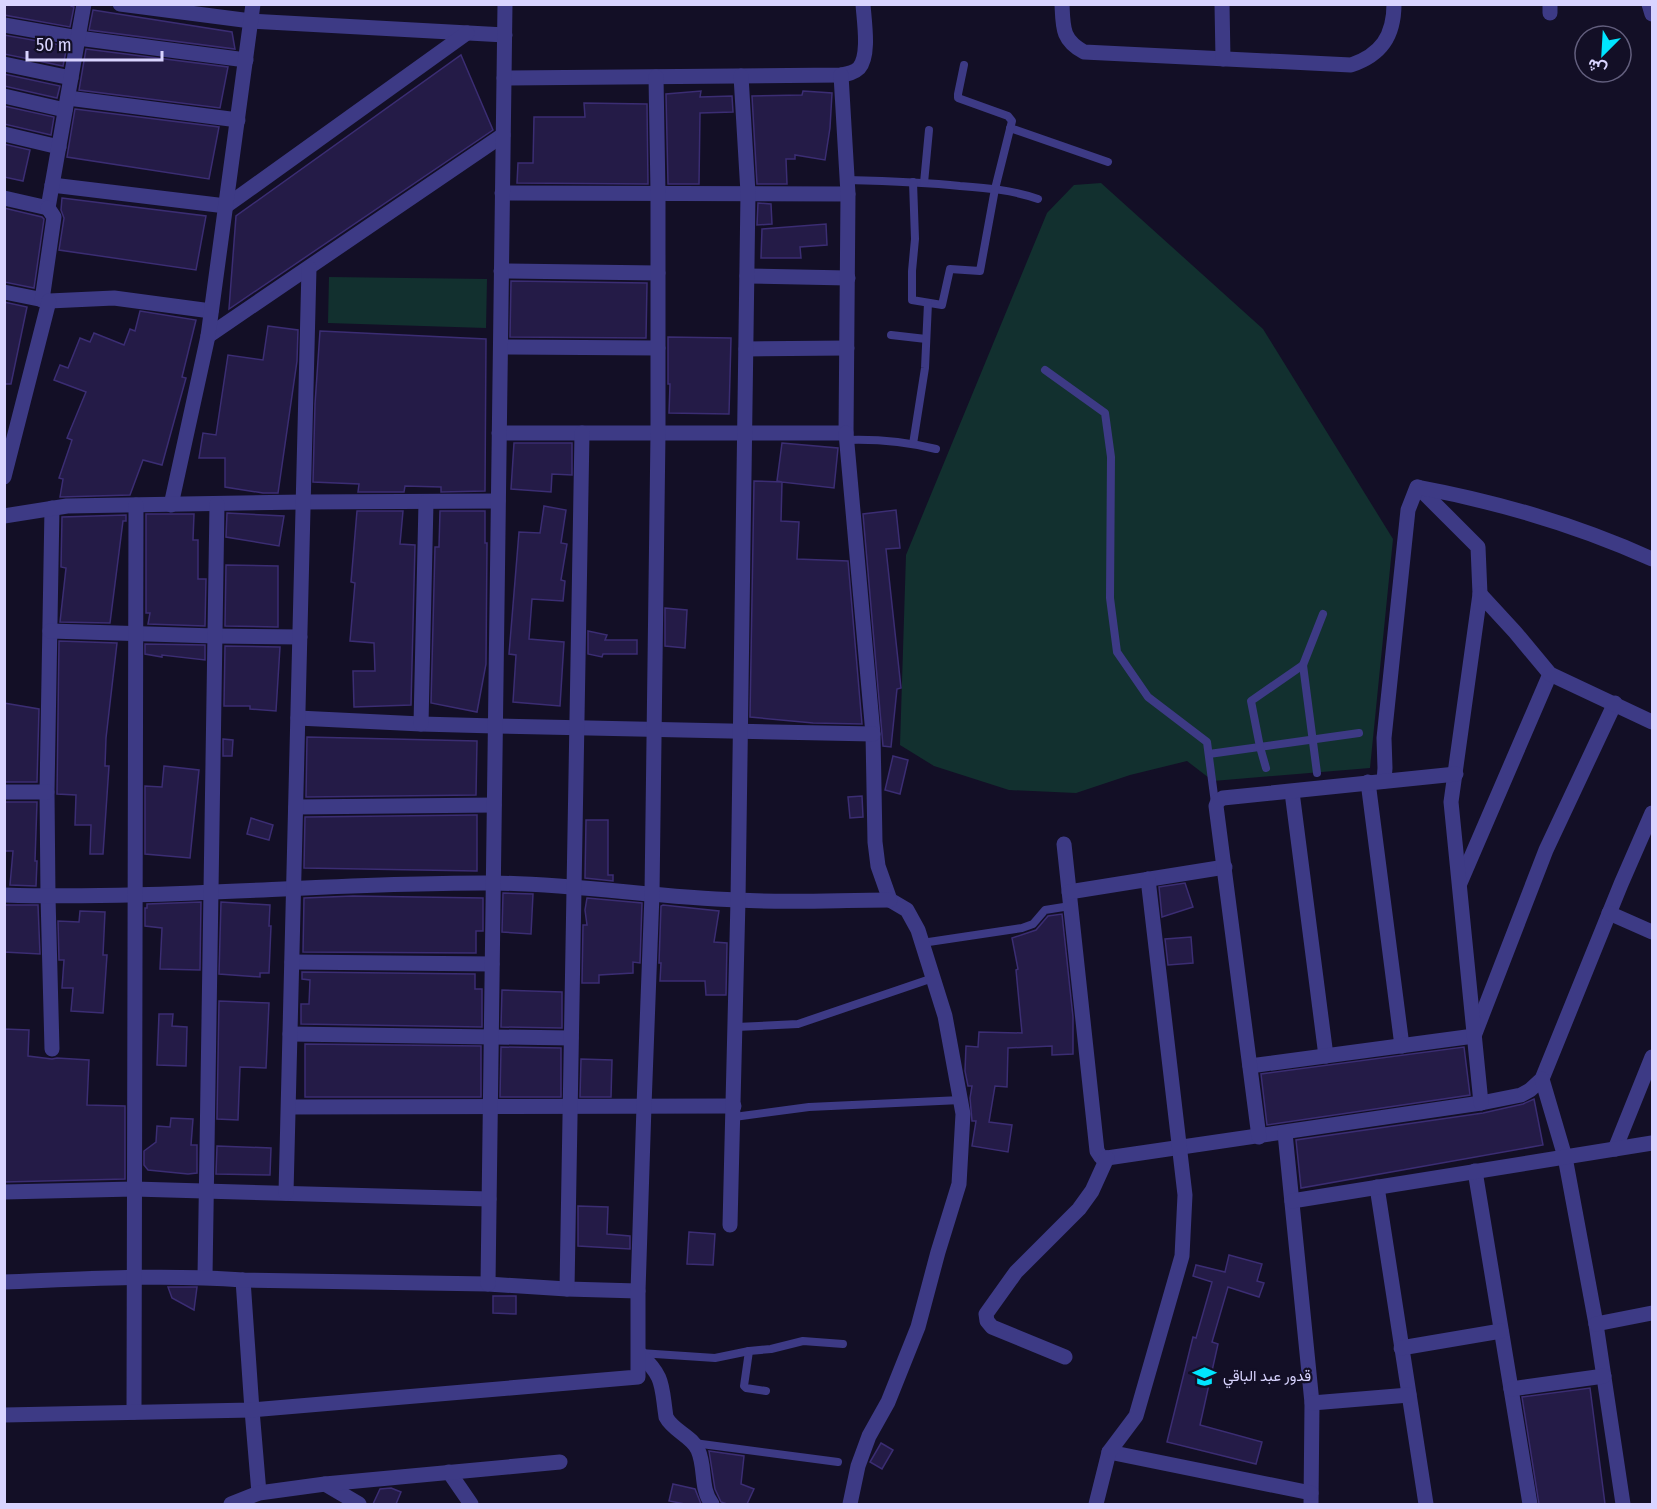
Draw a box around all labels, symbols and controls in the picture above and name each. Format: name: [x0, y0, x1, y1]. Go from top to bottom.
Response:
scale bar: [27, 24, 162, 62]
north arrow: [1573, 24, 1633, 84]
text: 50 m: [36, 34, 72, 56]
text: ش: [1584, 55, 1610, 80]
school or university icon: قدور عبد الباقي: [1192, 1363, 1218, 1389]
place label: قدور عبد الباقي: [1223, 1367, 1311, 1389]

